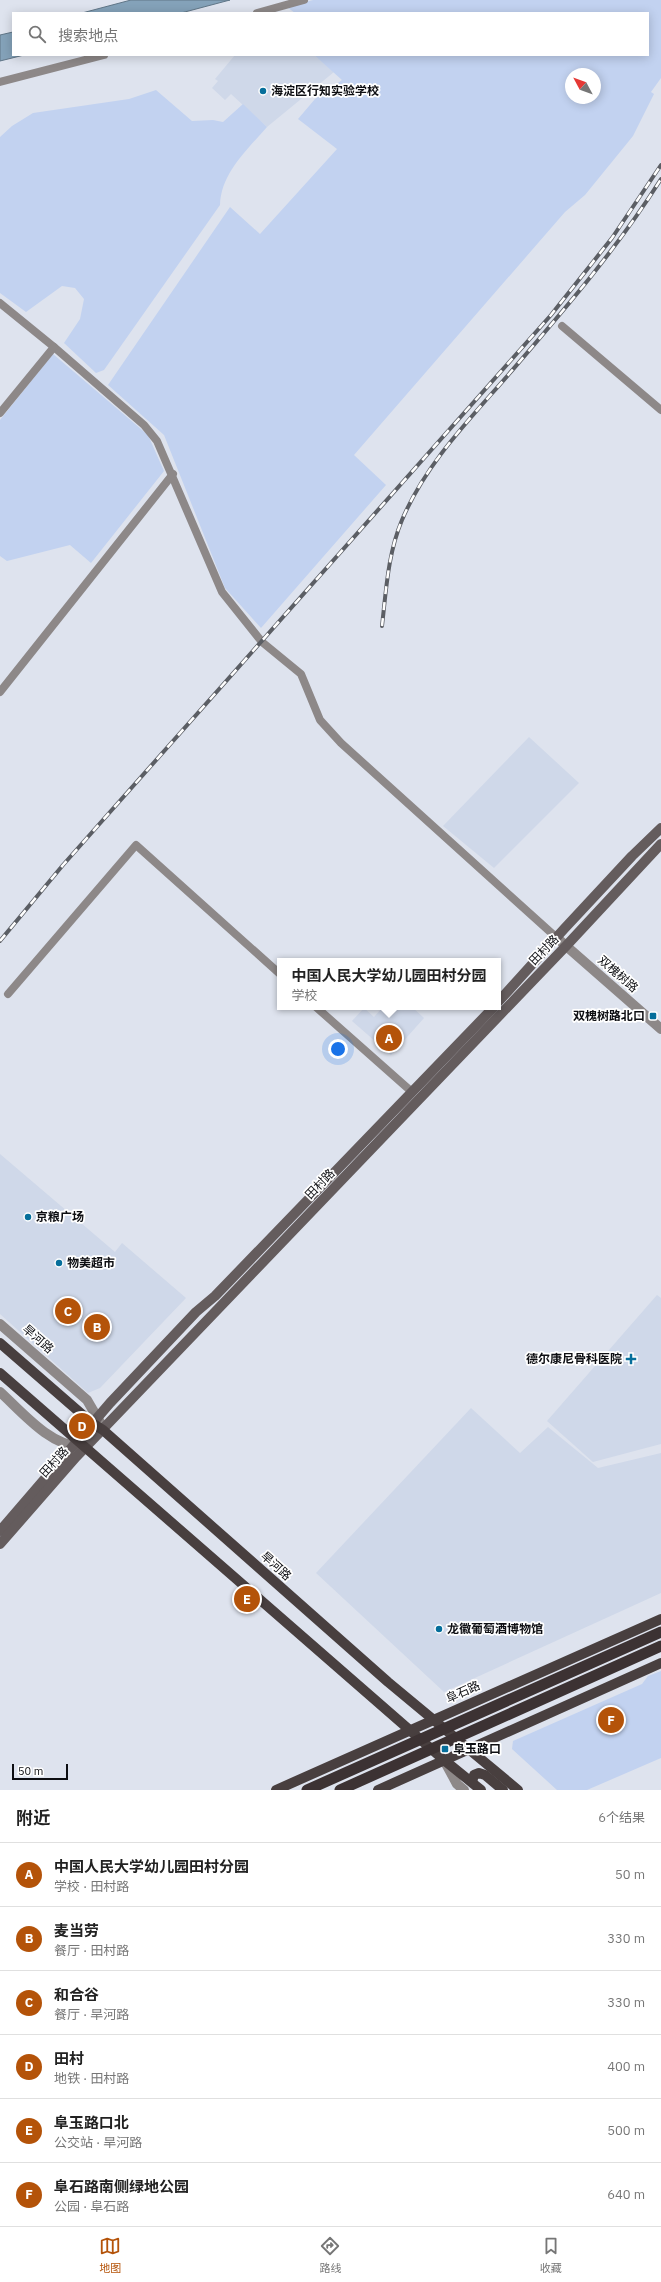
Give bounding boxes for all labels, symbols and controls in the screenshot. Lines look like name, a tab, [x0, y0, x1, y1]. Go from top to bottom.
search box	[12, 12, 649, 56]
icon: search	[26, 23, 48, 45]
text: 搜索地点	[58, 26, 118, 45]
north arrow	[565, 68, 601, 104]
place label: 海淀区行知实验学校	[271, 83, 379, 98]
marker: 海淀区行知实验学校	[258, 86, 268, 96]
street label: 田村路	[526, 931, 562, 968]
street label: 双槐树路	[595, 952, 641, 995]
popup	[277, 958, 501, 1010]
text: 中国人民大学幼儿园田村分园	[291, 966, 487, 985]
text: 学校	[291, 987, 318, 1004]
place label: 双槐树路北口	[573, 1008, 645, 1023]
marker: 双槐树路北口	[648, 1011, 658, 1021]
pin: A	[376, 1023, 402, 1053]
your location	[328, 1039, 348, 1059]
street label: 田村路	[302, 1165, 338, 1202]
place label: 京粮广场	[36, 1209, 84, 1224]
marker: 京粮广场	[23, 1212, 33, 1222]
place label: 物美超市	[67, 1255, 115, 1270]
marker: 物美超市	[54, 1258, 64, 1268]
pin: C	[55, 1296, 81, 1326]
pin: B	[84, 1312, 110, 1342]
street label: 旱河路	[20, 1321, 57, 1356]
place label: 德尔康尼骨科医院	[526, 1351, 622, 1366]
marker: 德尔康尼骨科医院	[625, 1353, 637, 1365]
pin: D	[69, 1411, 95, 1441]
street label: 田村路	[36, 1443, 71, 1480]
street label: 旱河路	[258, 1548, 295, 1583]
pin: E	[234, 1584, 260, 1614]
place label: 龙徽葡萄酒博物馆	[447, 1621, 543, 1636]
marker: 龙徽葡萄酒博物馆	[434, 1624, 444, 1634]
street label: 阜石路	[443, 1677, 482, 1706]
pin: F	[598, 1705, 624, 1735]
place label: 阜玉路口	[453, 1741, 501, 1756]
marker: 阜玉路口	[440, 1744, 450, 1754]
scale bar	[12, 1762, 68, 1781]
text: 50 m	[18, 1764, 43, 1778]
text: 附近	[16, 1807, 50, 1829]
text: 6个结果	[598, 1809, 645, 1826]
text: 中国人民大学幼儿园田村分园	[54, 1857, 249, 1876]
text: A	[25, 1866, 33, 1883]
text: 50 m	[615, 1866, 645, 1883]
text: 学校 · 田村路	[54, 1878, 129, 1895]
text: 麦当劳	[54, 1921, 99, 1940]
text: B	[25, 1930, 33, 1947]
text: 330 m	[607, 1930, 645, 1947]
text: 餐厅 · 田村路	[54, 1942, 129, 1959]
text: 和合谷	[54, 1985, 99, 2004]
text: C	[25, 1994, 33, 2011]
text: 330 m	[607, 1994, 645, 2011]
text: 餐厅 · 旱河路	[54, 2006, 129, 2023]
text: 田村	[54, 2049, 84, 2068]
text: D	[24, 2058, 34, 2075]
text: 400 m	[607, 2058, 645, 2075]
text: 地铁 · 田村路	[54, 2070, 129, 2087]
text: 阜玉路口北	[54, 2113, 129, 2132]
text: E	[25, 2122, 33, 2139]
text: 500 m	[607, 2122, 645, 2139]
text: 公交站 · 旱河路	[54, 2134, 142, 2151]
text: 阜石路南侧绿地公园	[54, 2177, 189, 2196]
text: F	[25, 2186, 33, 2203]
text: 640 m	[607, 2186, 645, 2203]
text: 公园 · 阜石路	[54, 2198, 129, 2215]
tab: 地图	[99, 2235, 121, 2275]
tab: 路线	[319, 2235, 341, 2275]
tab: 收藏	[540, 2235, 562, 2275]

